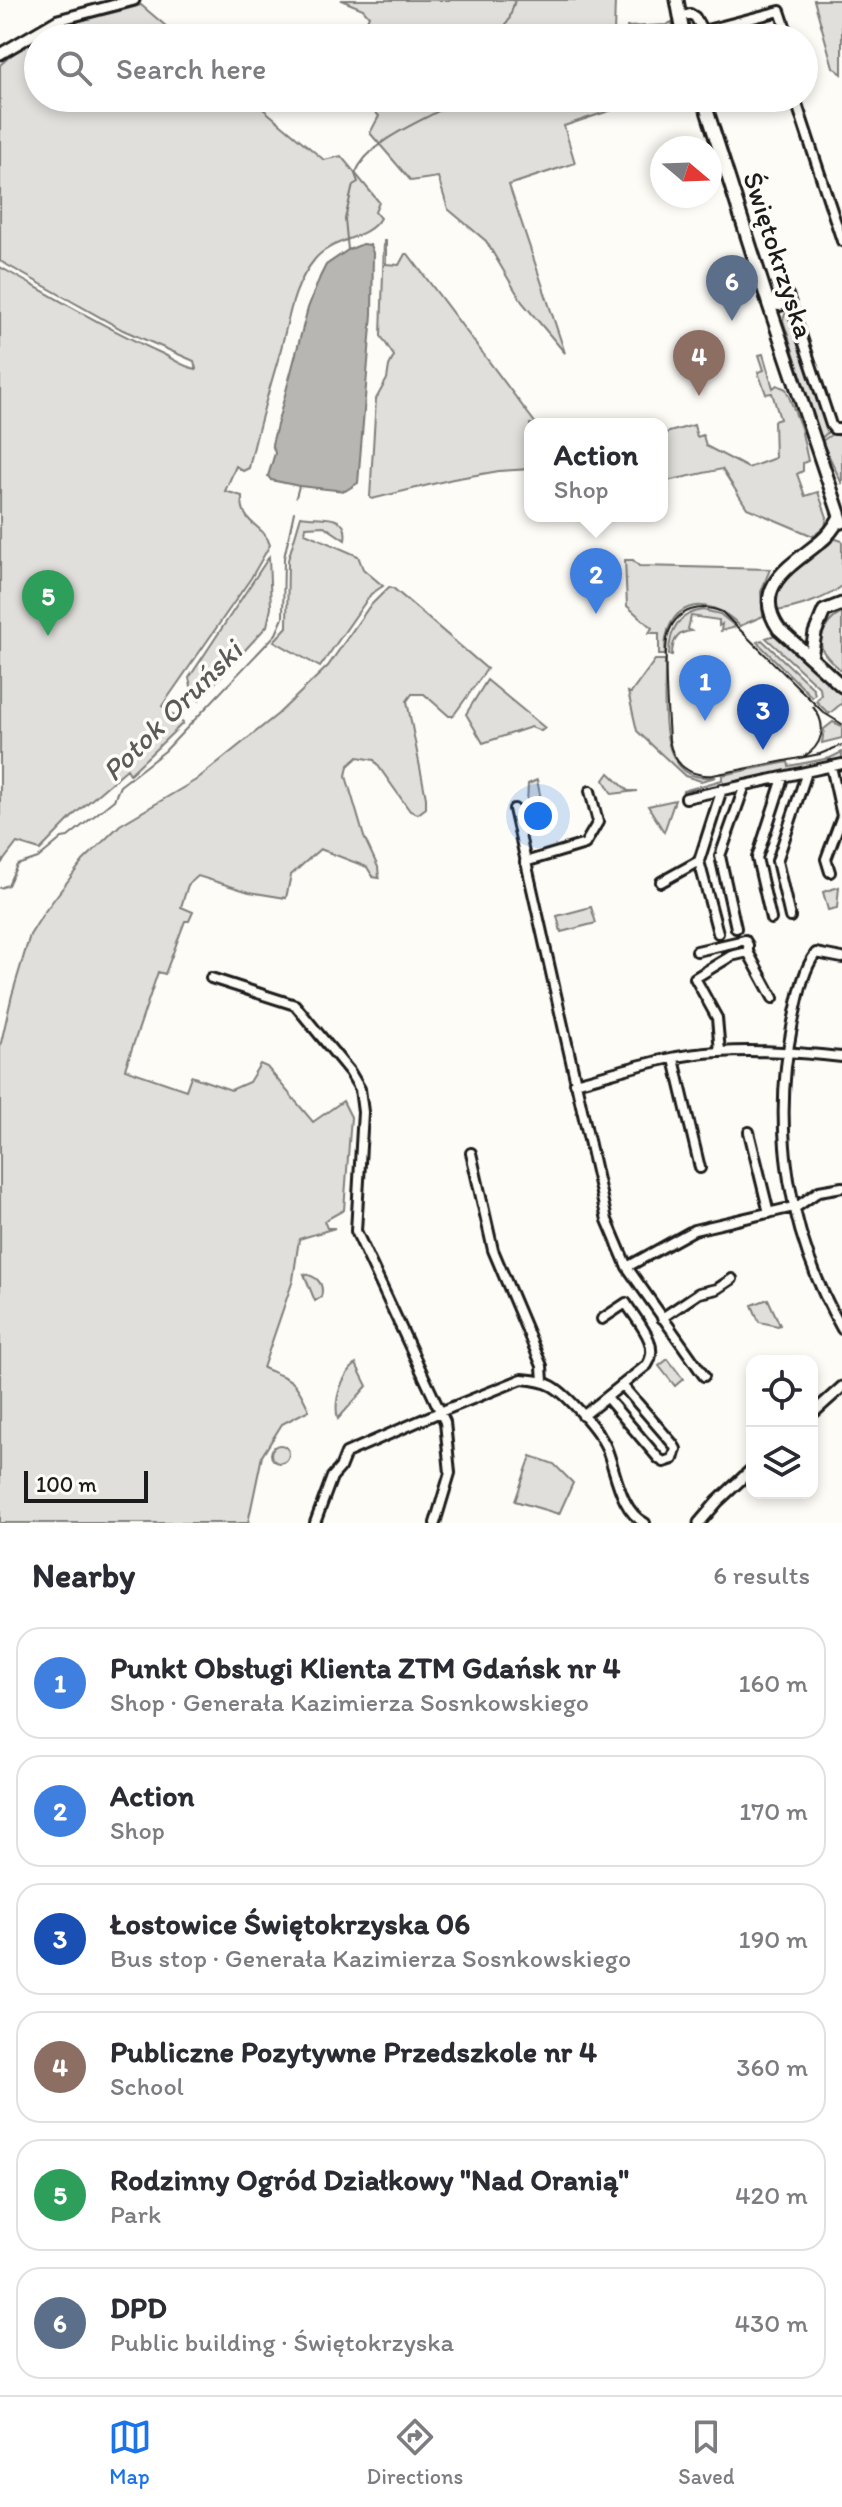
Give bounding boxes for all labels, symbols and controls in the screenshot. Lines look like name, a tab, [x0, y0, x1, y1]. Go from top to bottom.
search box	[24, 24, 818, 112]
icon: search	[52, 46, 96, 90]
text: Search here	[116, 50, 266, 87]
north arrow	[650, 136, 722, 208]
street label: Świętokrzyska	[736, 167, 822, 343]
pin: 6	[706, 255, 758, 321]
pin: 4	[673, 330, 725, 396]
popup	[524, 418, 668, 522]
text: Action	[554, 436, 638, 473]
text: Shop	[554, 473, 609, 505]
pin: 2	[570, 548, 622, 614]
pin: 5	[22, 570, 74, 636]
water label: Potok Oruński	[94, 630, 252, 789]
pin: 1	[679, 655, 731, 721]
pin: 3	[737, 684, 789, 750]
your location	[518, 796, 558, 836]
map controls	[746, 1355, 818, 1499]
button: locate	[746, 1355, 818, 1427]
button: layers	[746, 1427, 818, 1499]
scale bar	[24, 1467, 148, 1503]
text: 100 m	[36, 1471, 97, 1498]
text: Nearby	[32, 1555, 135, 1596]
text: 6 results	[713, 1559, 810, 1591]
text: Punkt Obsługi Klienta ZTM Gdańsk nr 4	[110, 1649, 621, 1686]
text: 1	[54, 1667, 66, 1699]
text: 160 m	[738, 1667, 808, 1699]
text: Shop · Generała Kazimierza Sosnkowskiego	[110, 1686, 589, 1718]
text: Action	[110, 1777, 194, 1814]
text: 2	[53, 1795, 67, 1827]
text: 170 m	[739, 1795, 808, 1827]
text: Shop	[110, 1814, 165, 1846]
text: Łostowice Świętokrzyska 06	[110, 1905, 470, 1942]
text: 3	[53, 1923, 67, 1955]
text: 190 m	[739, 1923, 808, 1955]
text: Bus stop · Generała Kazimierza Sosnkowskiego	[110, 1942, 631, 1974]
text: Publiczne Pozytywne Przedszkole nr 4	[110, 2033, 597, 2070]
text: 4	[52, 2051, 68, 2083]
text: 360 m	[736, 2051, 808, 2083]
text: School	[110, 2070, 184, 2102]
text: Rodzinny Ogród Działkowy "Nad Oranią"	[110, 2161, 629, 2198]
text: 5	[53, 2179, 67, 2211]
text: 420 m	[735, 2179, 808, 2211]
text: Park	[110, 2198, 161, 2230]
text: DPD	[110, 2289, 167, 2326]
text: 6	[53, 2307, 67, 2339]
text: 430 m	[734, 2307, 808, 2339]
text: Public building · Świętokrzyska	[110, 2326, 454, 2358]
tab: Map	[108, 2415, 152, 2490]
tab: Directions	[367, 2415, 463, 2490]
tab: Saved	[678, 2415, 734, 2490]

